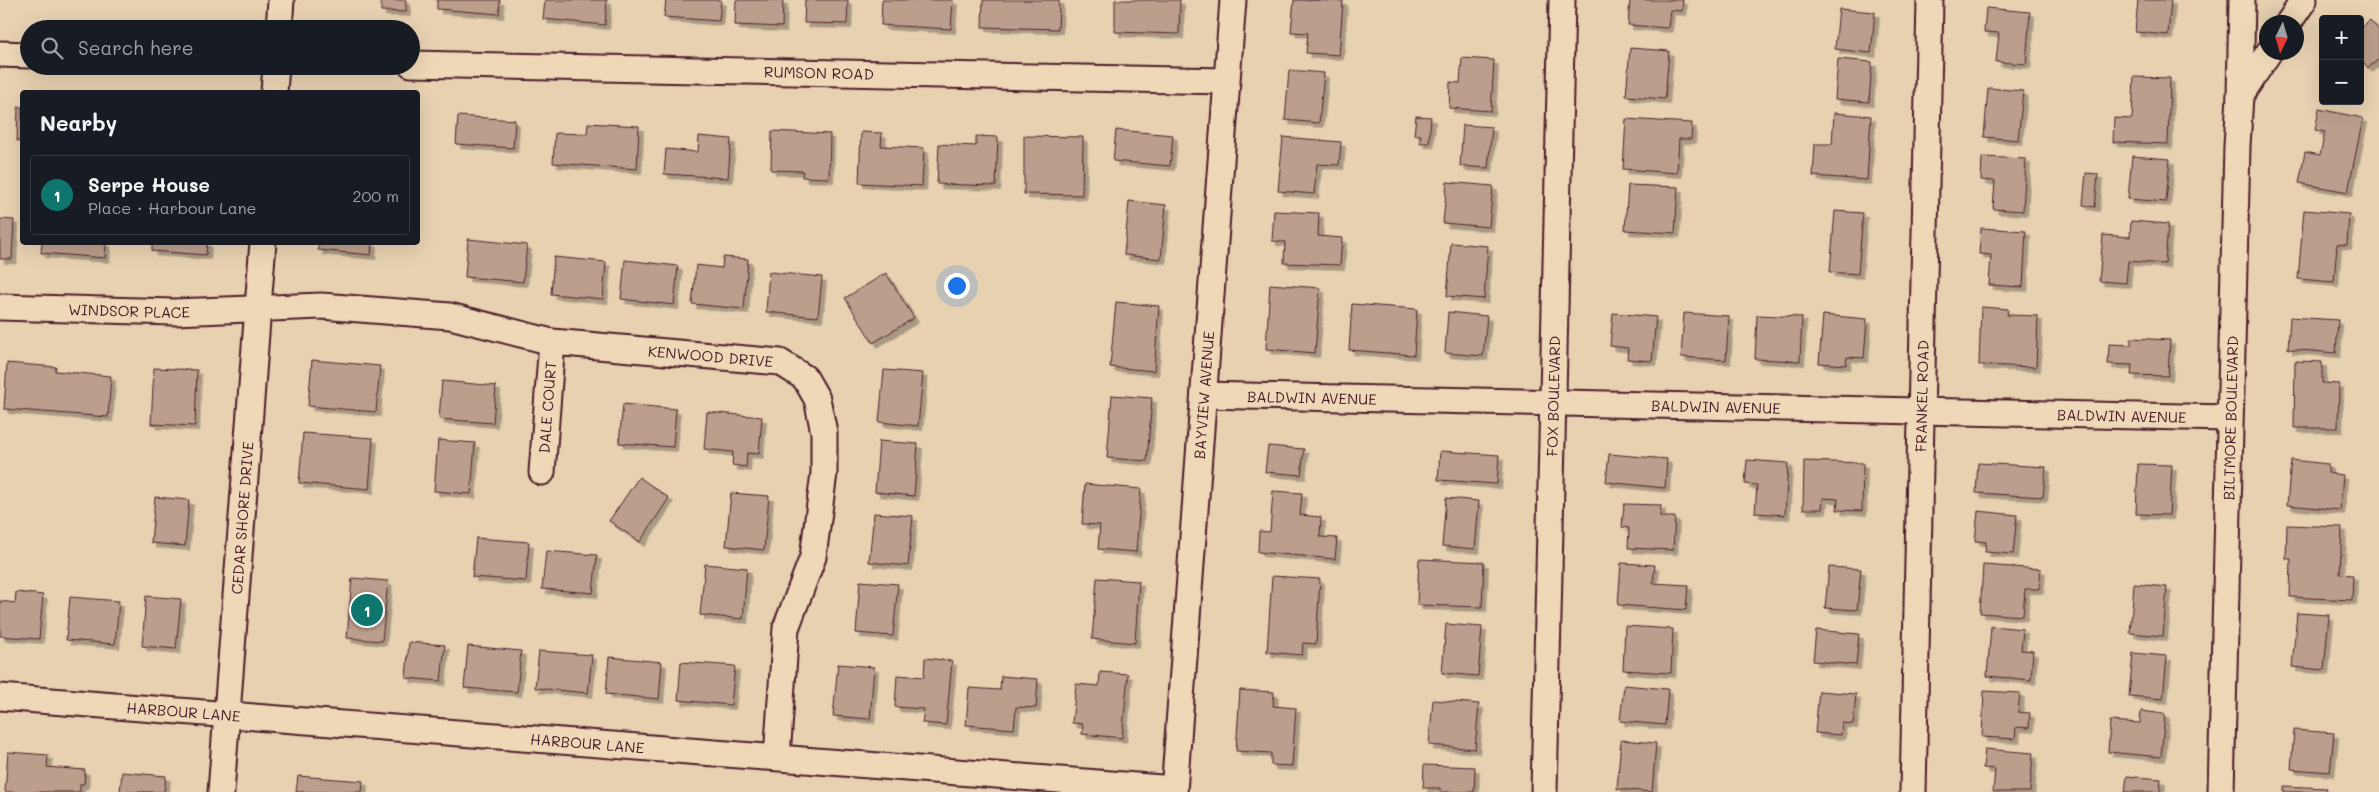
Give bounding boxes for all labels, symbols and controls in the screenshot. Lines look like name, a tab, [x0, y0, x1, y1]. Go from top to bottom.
north arrow	[2259, 15, 2304, 60]
map controls	[2319, 15, 2364, 105]
button: +	[2319, 15, 2364, 60]
search box	[20, 20, 420, 75]
icon: search	[38, 34, 66, 62]
text: Search here	[78, 35, 194, 60]
button: −	[2319, 60, 2364, 105]
street label: RUMSON ROAD	[764, 61, 874, 84]
text: Nearby	[40, 109, 117, 136]
text: Serpe House	[88, 172, 210, 197]
text: 1	[53, 185, 61, 206]
text: 200 m	[352, 185, 399, 206]
text: Place · Harbour Lane	[88, 197, 256, 218]
your location	[944, 273, 970, 299]
street label: WINDSOR PLACE	[68, 299, 191, 322]
street label: BAYVIEW AVENUE	[1189, 330, 1218, 460]
street label: FOX BOULEVARD	[1542, 336, 1564, 457]
street label: BILTMORE BOULEVARD	[2218, 336, 2242, 501]
street label: KENWOOD DRIVE	[647, 340, 774, 371]
street label: FRANKEL ROAD	[1910, 340, 1933, 452]
street label: DALE COURT	[533, 360, 561, 454]
street label: BALDWIN AVENUE	[1247, 386, 1377, 409]
street label: BALDWIN AVENUE	[1651, 395, 1781, 418]
street label: BALDWIN AVENUE	[2057, 404, 2187, 427]
street label: CEDAR SHORE DRIVE	[226, 440, 258, 595]
pin: 1	[351, 591, 383, 629]
street label: HARBOUR LANE	[126, 697, 242, 726]
street label: HARBOUR LANE	[529, 729, 645, 757]

